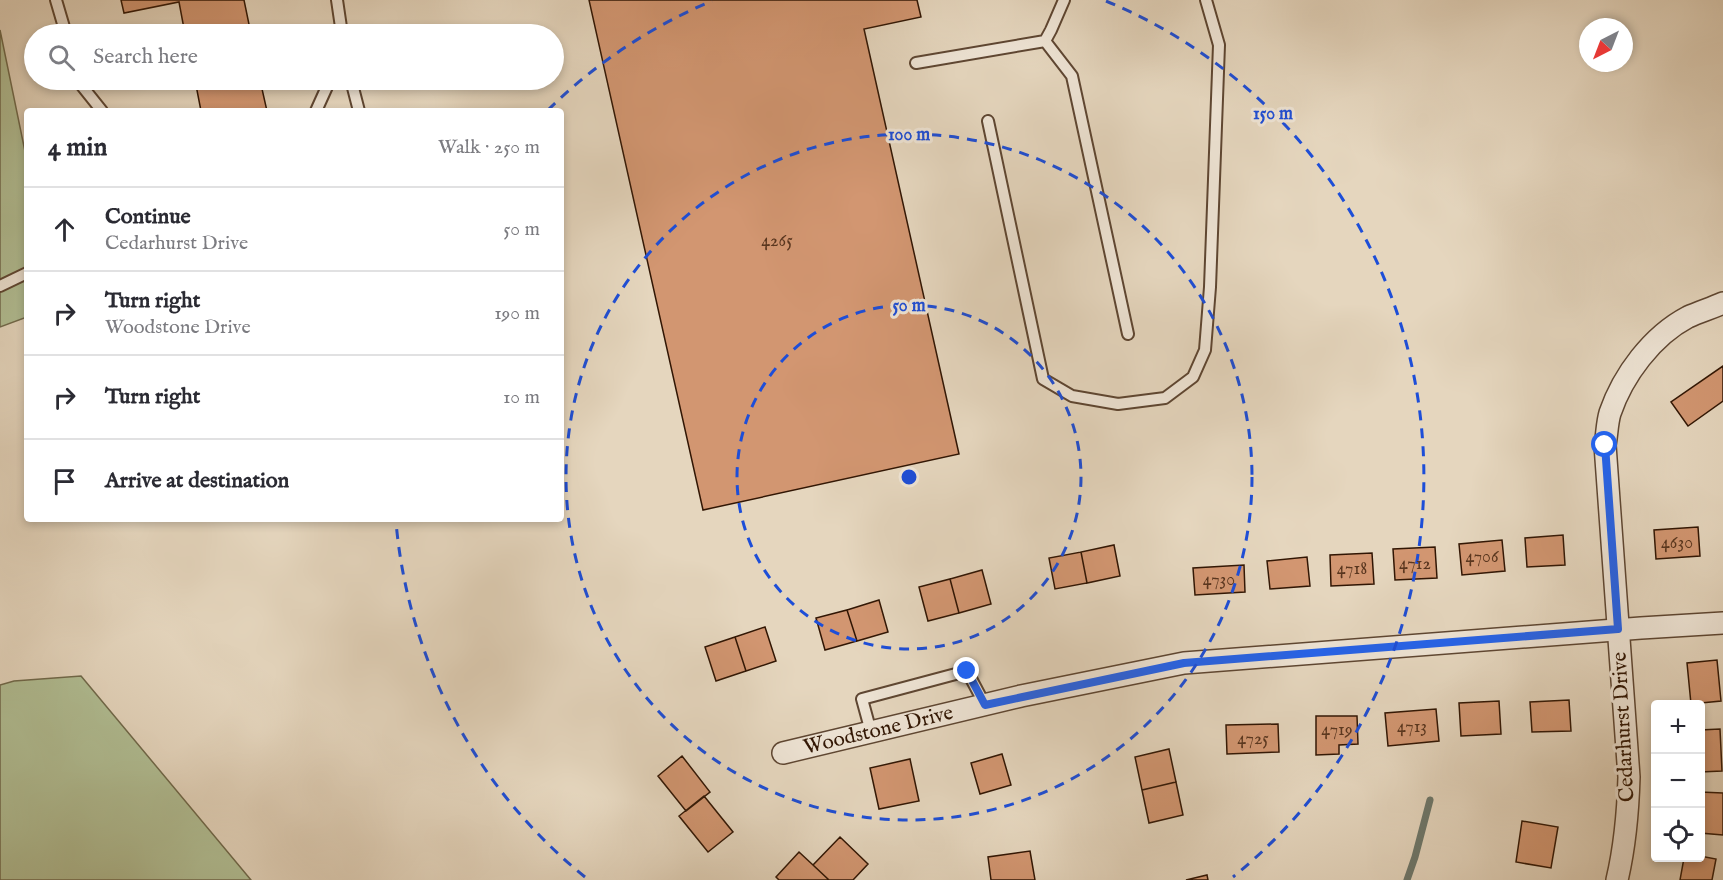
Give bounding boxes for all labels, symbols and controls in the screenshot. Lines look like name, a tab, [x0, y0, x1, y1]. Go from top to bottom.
north arrow	[1579, 18, 1633, 72]
search box	[24, 24, 564, 90]
icon: search	[45, 41, 78, 74]
text: Search here	[93, 43, 198, 71]
text: 150 m	[1253, 103, 1293, 126]
text: 100 m	[888, 124, 930, 147]
text: 4 min	[48, 131, 107, 164]
text: Walk · 250 m	[438, 135, 540, 160]
text: Continue	[105, 203, 191, 231]
icon: ahead	[48, 213, 81, 246]
text: 50 m	[503, 217, 540, 242]
house number: 4265	[761, 230, 793, 253]
text: Cedarhurst Drive	[105, 231, 248, 256]
text: Turn right	[105, 287, 200, 315]
text: 50 m	[892, 295, 926, 318]
icon: right	[48, 297, 81, 330]
text: 190 m	[494, 301, 540, 326]
text: Woodstone Drive	[105, 315, 251, 340]
icon: right	[48, 381, 81, 414]
text: Turn right	[105, 383, 200, 411]
text: 10 m	[503, 385, 540, 410]
route start	[1591, 431, 1617, 457]
icon: arrive	[48, 465, 81, 498]
text: Arrive at destination	[105, 467, 289, 495]
centre of rings	[899, 467, 919, 487]
house number: 4630	[1661, 532, 1693, 555]
house number: 4706	[1465, 546, 1499, 569]
house number: 4712	[1399, 553, 1431, 576]
house number: 4718	[1337, 558, 1367, 581]
house number: 4730	[1203, 569, 1235, 592]
street label: Cedarhurst Drive	[1607, 651, 1641, 803]
route end	[953, 657, 979, 683]
street label: Woodstone Drive	[801, 699, 956, 761]
map controls	[1651, 700, 1705, 862]
button: +	[1651, 700, 1705, 754]
house number: 4713	[1397, 716, 1427, 739]
house number: 4719	[1321, 719, 1353, 742]
house number: 4725	[1237, 728, 1269, 751]
button: −	[1651, 754, 1705, 808]
button: locate	[1651, 808, 1705, 862]

